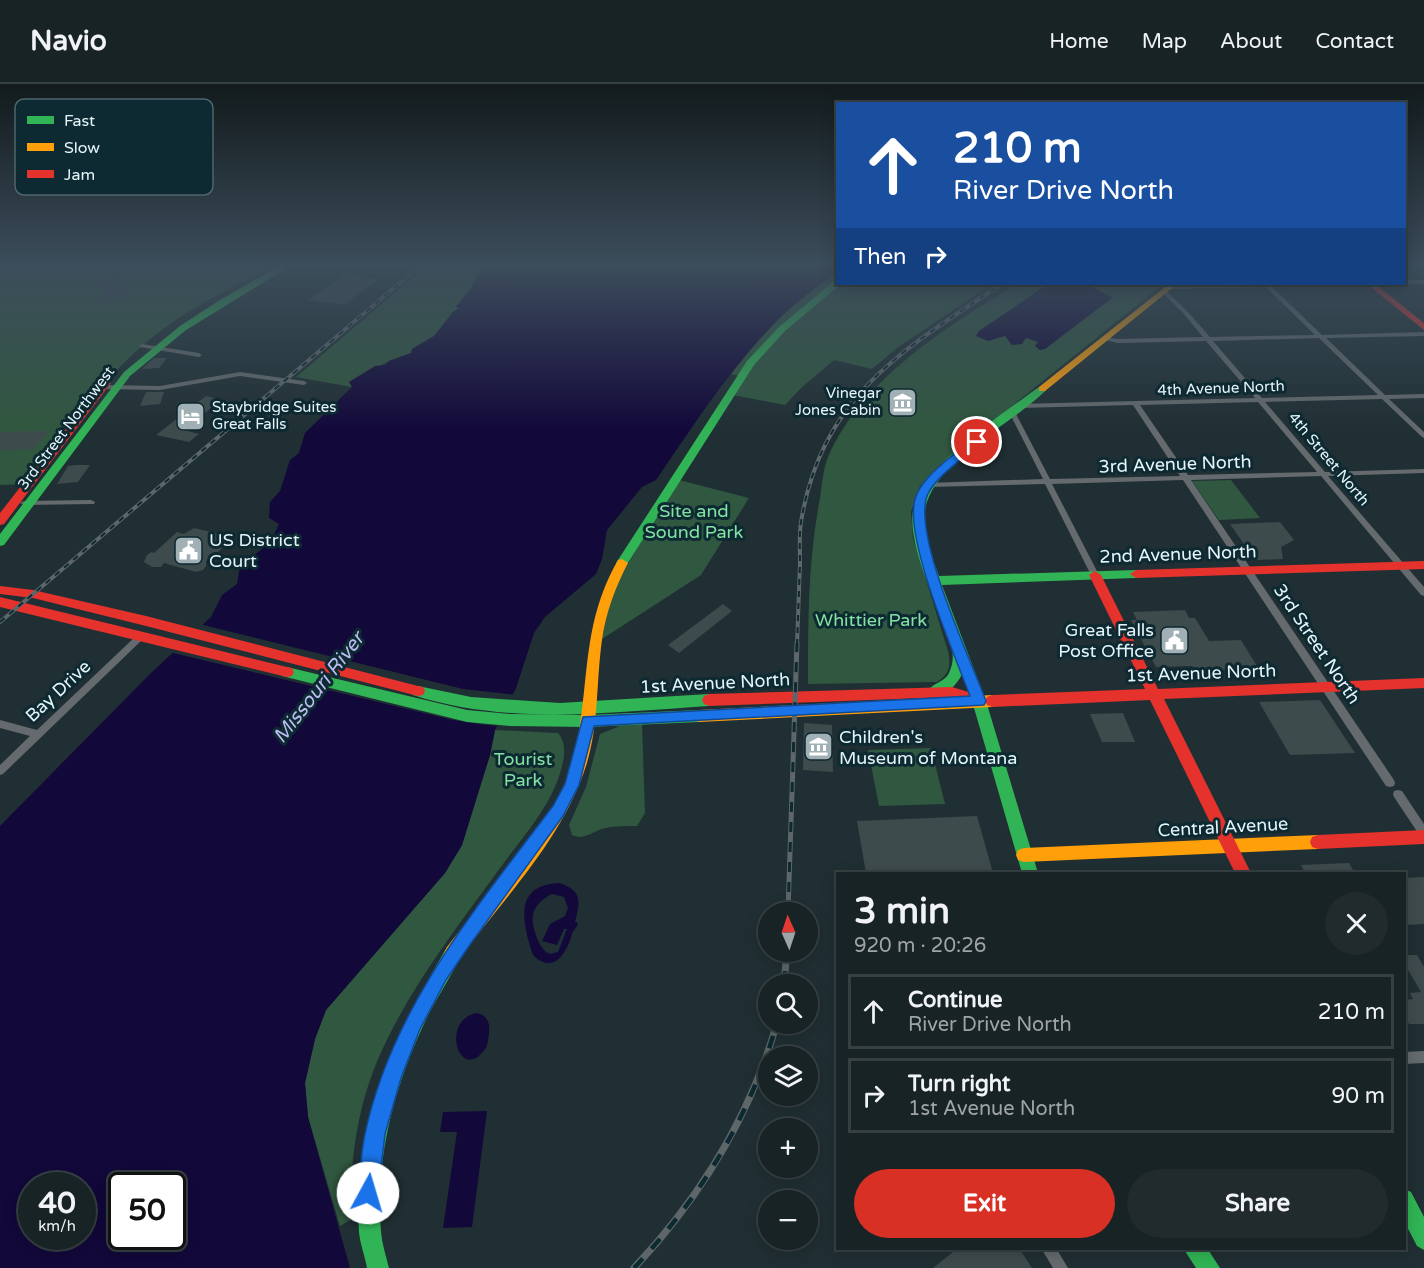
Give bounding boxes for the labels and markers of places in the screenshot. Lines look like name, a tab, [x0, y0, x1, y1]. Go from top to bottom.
place label: Vinegar Jones Cabin	[795, 384, 881, 419]
museum icon: Vinegar Jones Cabin	[886, 386, 918, 418]
place label: Staybridge Suites Great Falls	[212, 398, 337, 433]
hotel icon: Staybridge Suites Great Falls	[175, 400, 207, 432]
pin	[951, 416, 1002, 467]
place label: US District Court	[209, 529, 300, 572]
public building icon: US District Court	[172, 534, 204, 566]
place label: Great Falls Post Office	[1058, 619, 1154, 662]
public building icon: Great Falls Post Office	[1159, 624, 1191, 656]
place label: Children's Museum of Montana	[839, 726, 1017, 769]
museum icon: Children's Museum of Montana	[802, 731, 834, 763]

